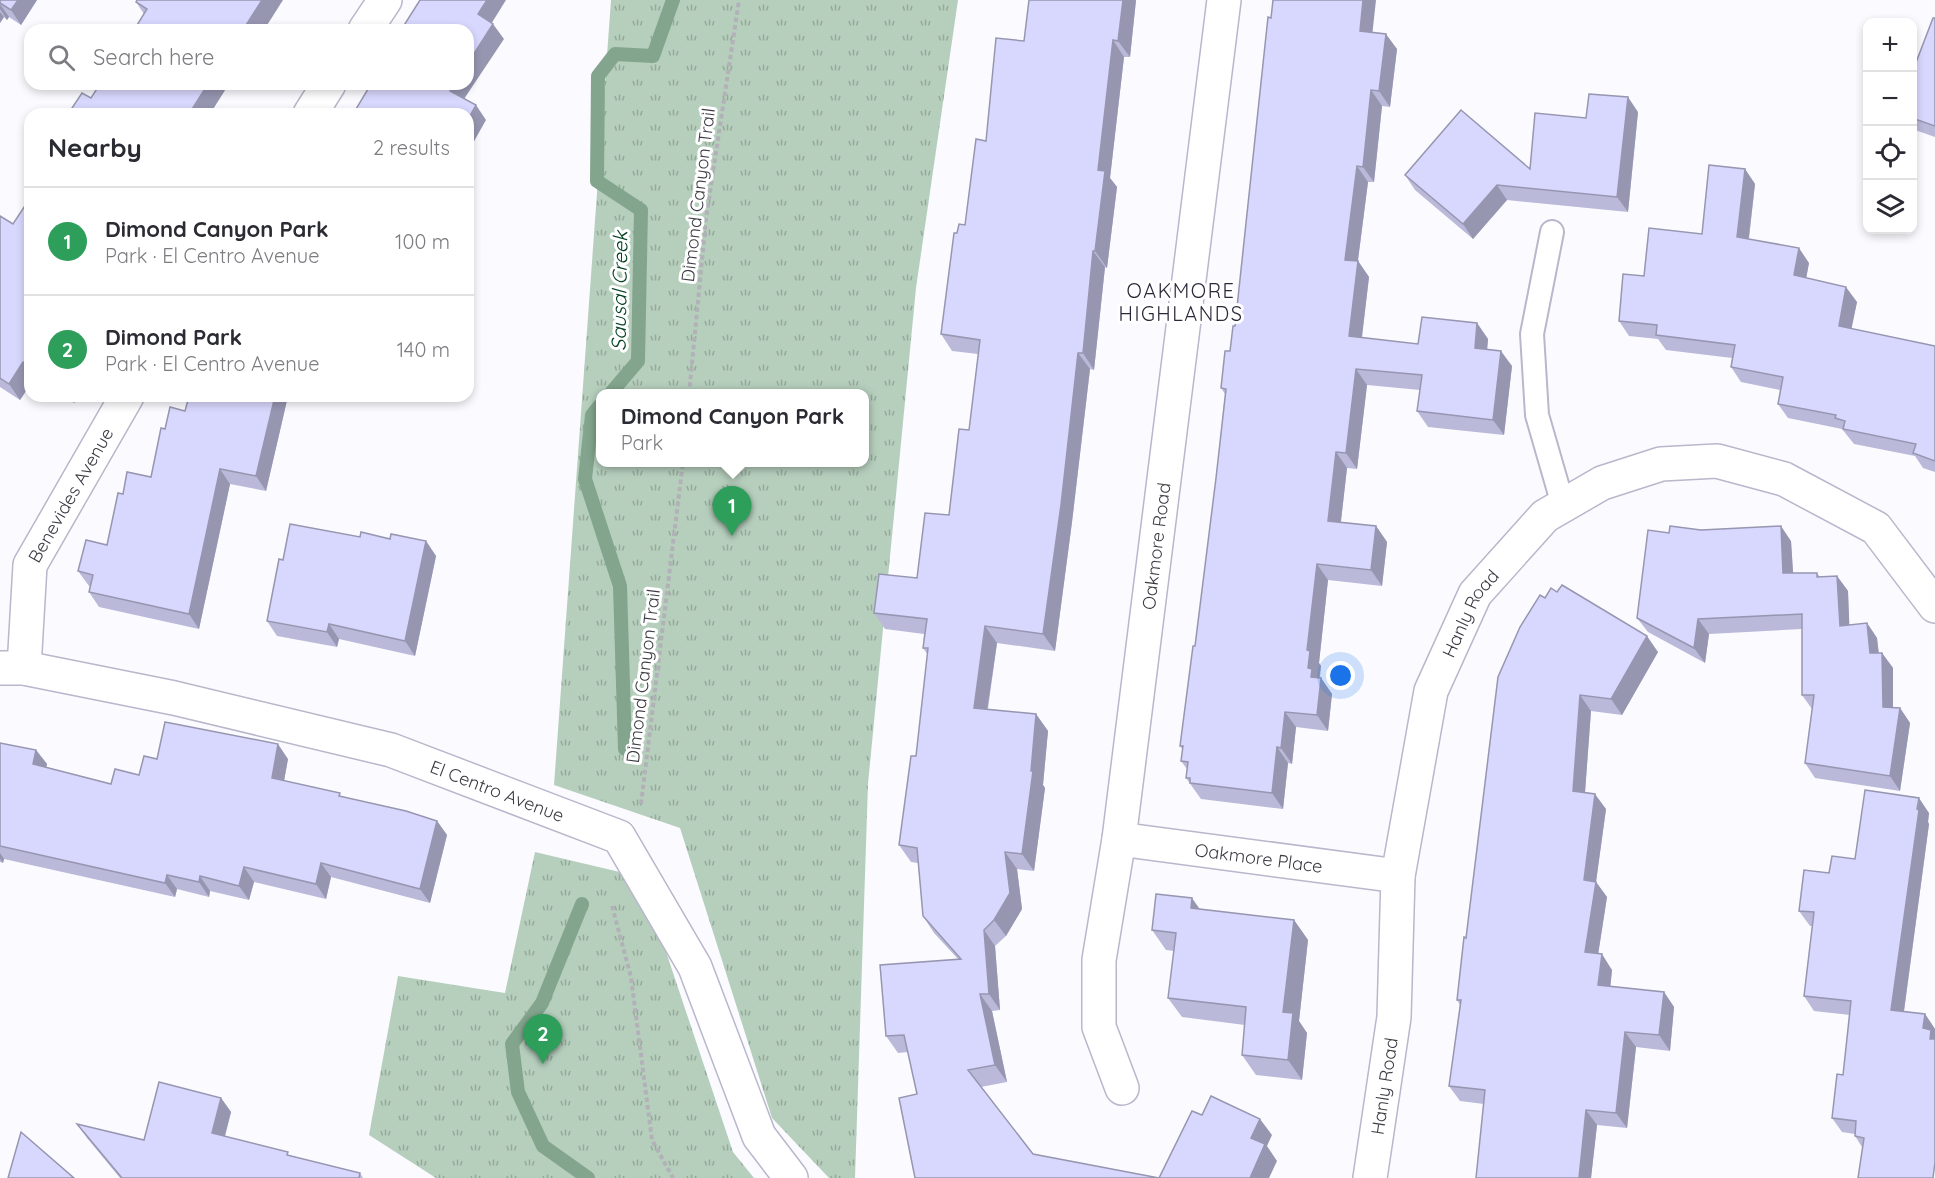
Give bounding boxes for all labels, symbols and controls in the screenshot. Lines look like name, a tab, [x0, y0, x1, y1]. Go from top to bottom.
map controls	[1863, 18, 1917, 234]
button: +	[1863, 18, 1917, 72]
search box	[24, 24, 474, 90]
icon: search	[45, 41, 78, 74]
text: Search here	[93, 43, 214, 71]
button: −	[1863, 72, 1917, 126]
street label: Dimond Canyon Trail	[676, 107, 720, 283]
button: locate	[1863, 126, 1917, 180]
text: Nearby	[48, 131, 142, 164]
text: 2 results	[373, 135, 450, 160]
button: layers	[1863, 180, 1917, 234]
text: Dimond Canyon Park	[105, 215, 328, 243]
text: 1	[64, 229, 71, 254]
text: 100 m	[395, 229, 450, 254]
water label: Sausal Creek	[605, 229, 633, 351]
text: Park · El Centro Avenue	[105, 243, 319, 268]
district label: OAKMORE HIGHLANDS	[1119, 278, 1243, 326]
text: Dimond Park	[105, 323, 242, 351]
text: 2	[62, 337, 73, 362]
text: 140 m	[397, 337, 450, 362]
text: Park · El Centro Avenue	[105, 351, 319, 376]
popup	[596, 389, 869, 467]
text: Dimond Canyon Park	[621, 402, 844, 430]
street label: Benevides Avenue	[22, 423, 118, 566]
text: Park	[621, 430, 663, 455]
street label: Oakmore Road	[1136, 481, 1175, 611]
pin: 1	[712, 486, 752, 536]
street label: Hanly Road	[1436, 564, 1503, 661]
street label: Dimond Canyon Trail	[621, 588, 665, 764]
your location	[1326, 661, 1355, 690]
street label: El Centro Avenue	[427, 755, 568, 827]
street label: Oakmore Place	[1194, 838, 1324, 877]
pin: 2	[524, 1014, 562, 1064]
street label: Hanly Road	[1365, 1036, 1402, 1136]

